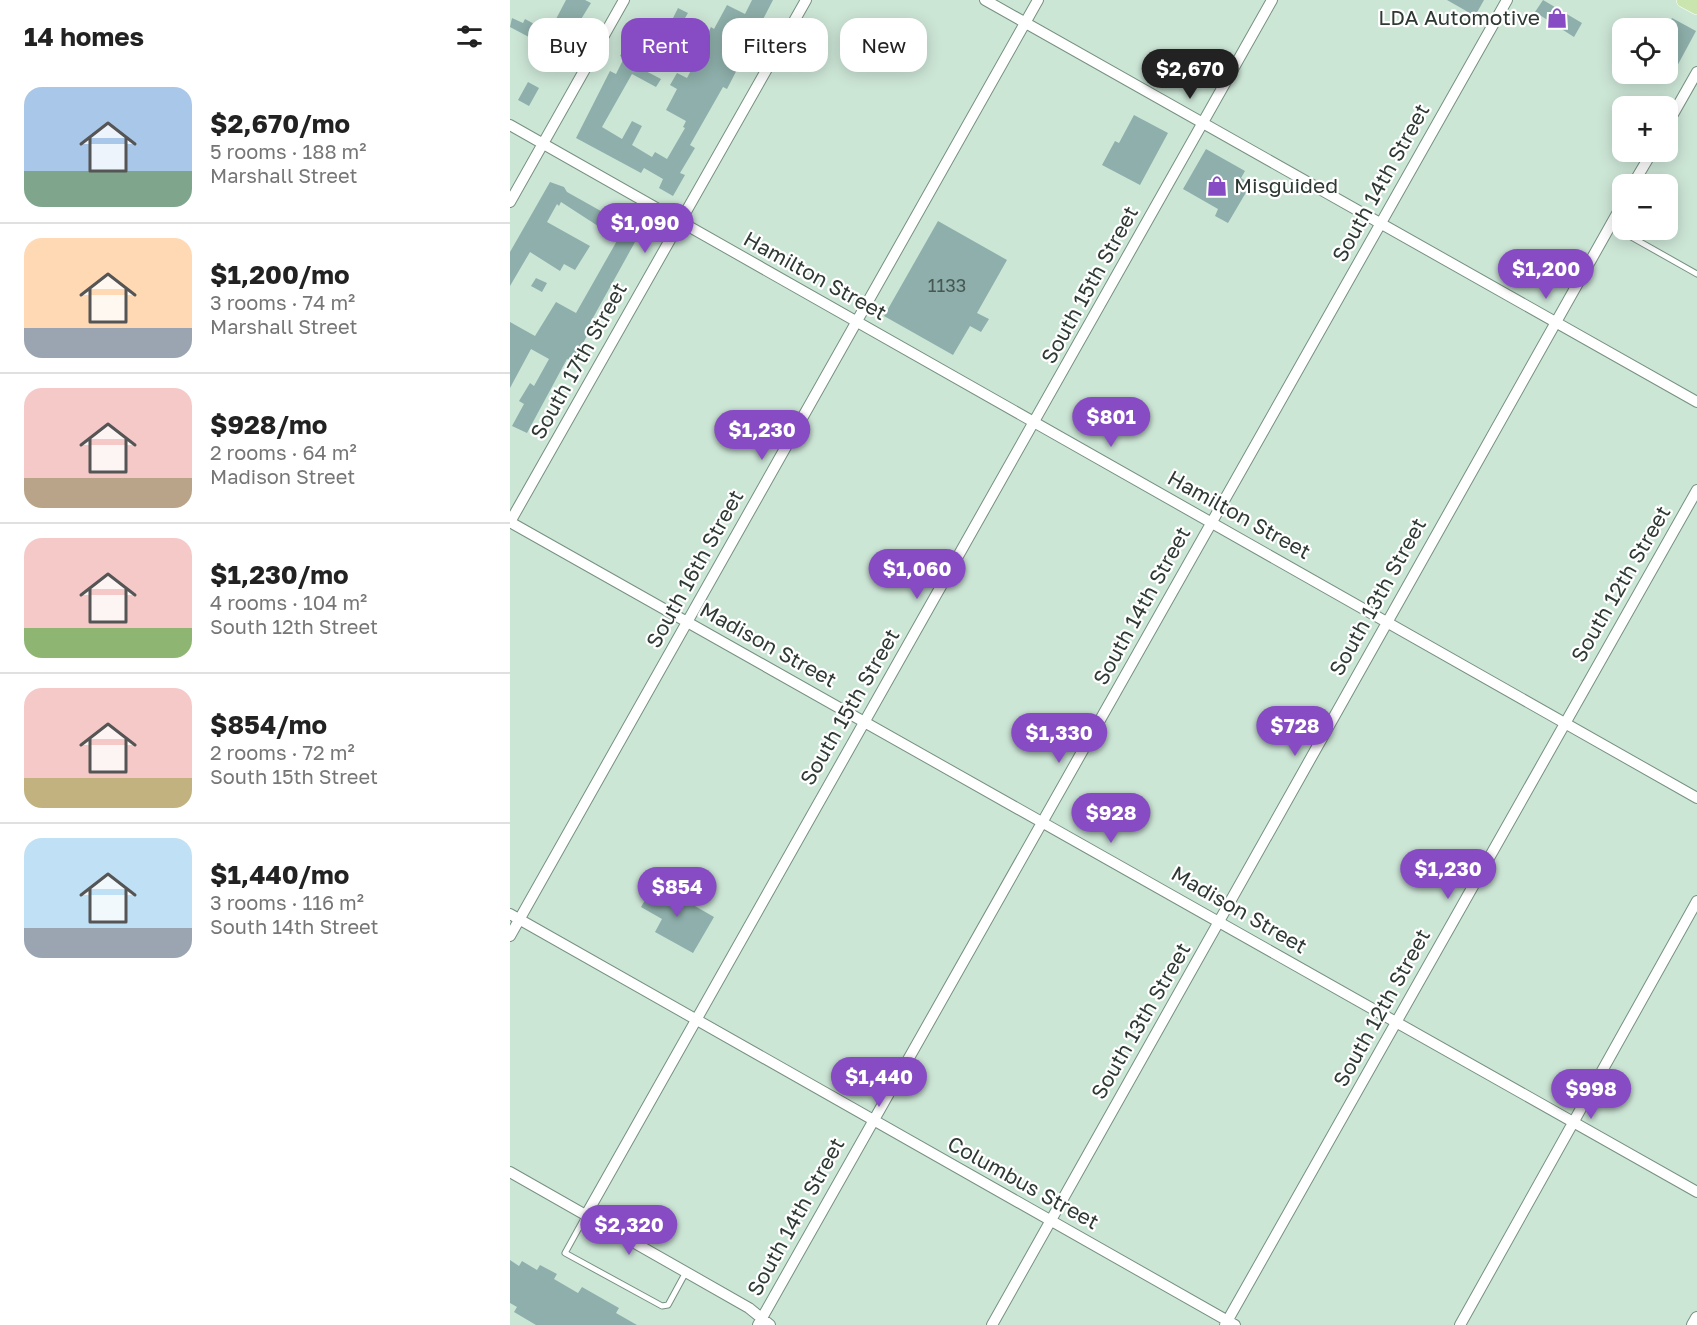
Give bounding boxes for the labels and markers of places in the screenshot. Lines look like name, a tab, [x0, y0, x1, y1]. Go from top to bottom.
place label: LDA Automotive	[1378, 4, 1540, 30]
shop icon: LDA Automotive	[1545, 6, 1569, 30]
pin: $2,670	[1141, 49, 1239, 100]
place label: Misguided	[1234, 172, 1338, 198]
shop icon: Misguided	[1205, 174, 1229, 198]
pin: $1,090	[596, 203, 694, 254]
pin: $1,200	[1497, 249, 1595, 300]
pin: $801	[1075, 397, 1147, 448]
pin: $1,230	[713, 410, 811, 461]
pin: $1,060	[868, 549, 966, 600]
pin: $728	[1259, 706, 1331, 757]
pin: $1,330	[1010, 713, 1108, 764]
pin: $928	[1075, 793, 1147, 844]
pin: $1,230	[1399, 849, 1497, 900]
pin: $854	[641, 867, 713, 918]
pin: $1,440	[830, 1057, 928, 1108]
pin: $998	[1555, 1069, 1627, 1120]
pin: $2,320	[580, 1205, 678, 1256]

